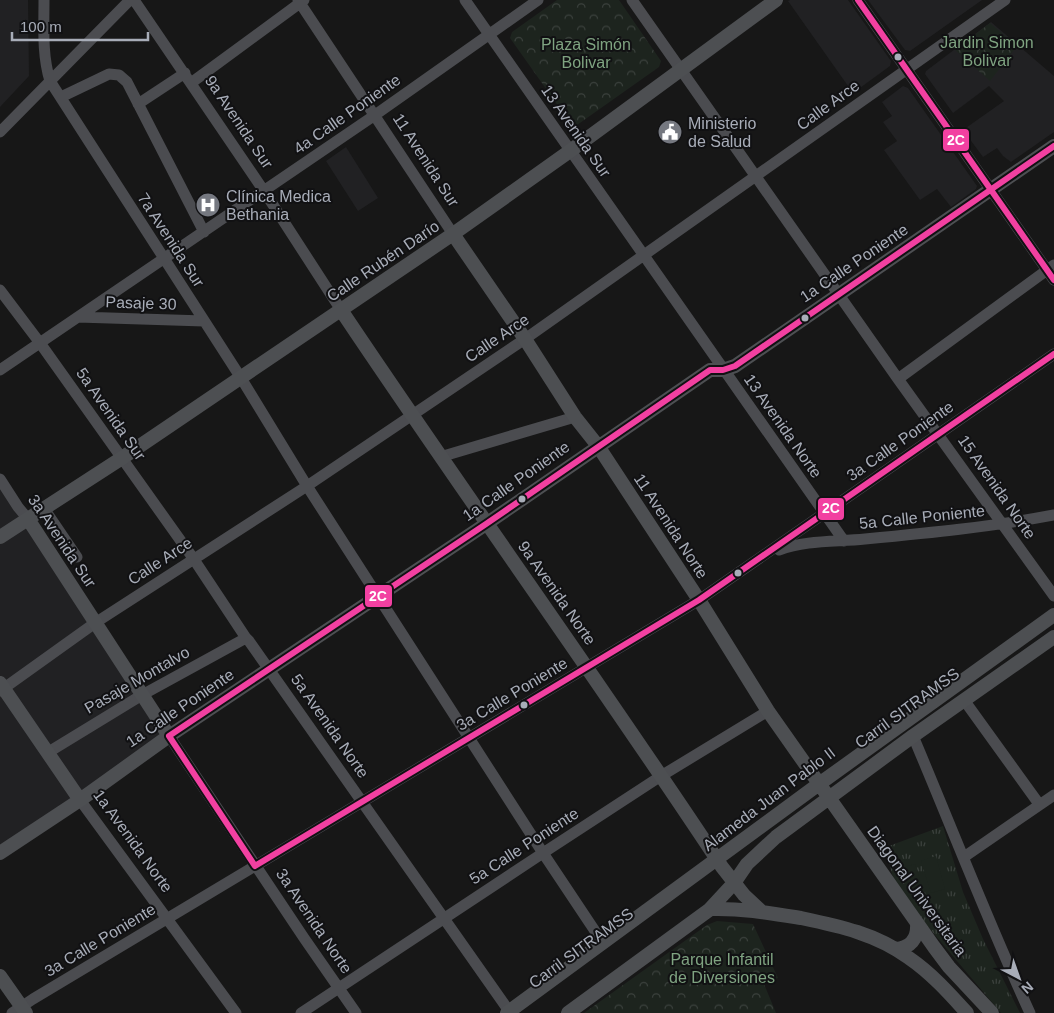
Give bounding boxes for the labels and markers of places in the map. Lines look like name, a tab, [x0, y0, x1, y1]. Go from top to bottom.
unlabelled marker	[893, 52, 903, 62]
place label: Ministerio de Salud	[688, 115, 757, 150]
public building icon: Ministerio de Salud	[657, 119, 683, 145]
place label: Clínica Medica Bethania	[226, 188, 331, 223]
hospital icon: Clínica Medica Bethania	[195, 192, 221, 218]
unlabelled marker	[800, 313, 810, 323]
unlabelled marker	[517, 494, 527, 504]
unlabelled marker	[733, 568, 743, 578]
unlabelled marker	[519, 700, 529, 710]

